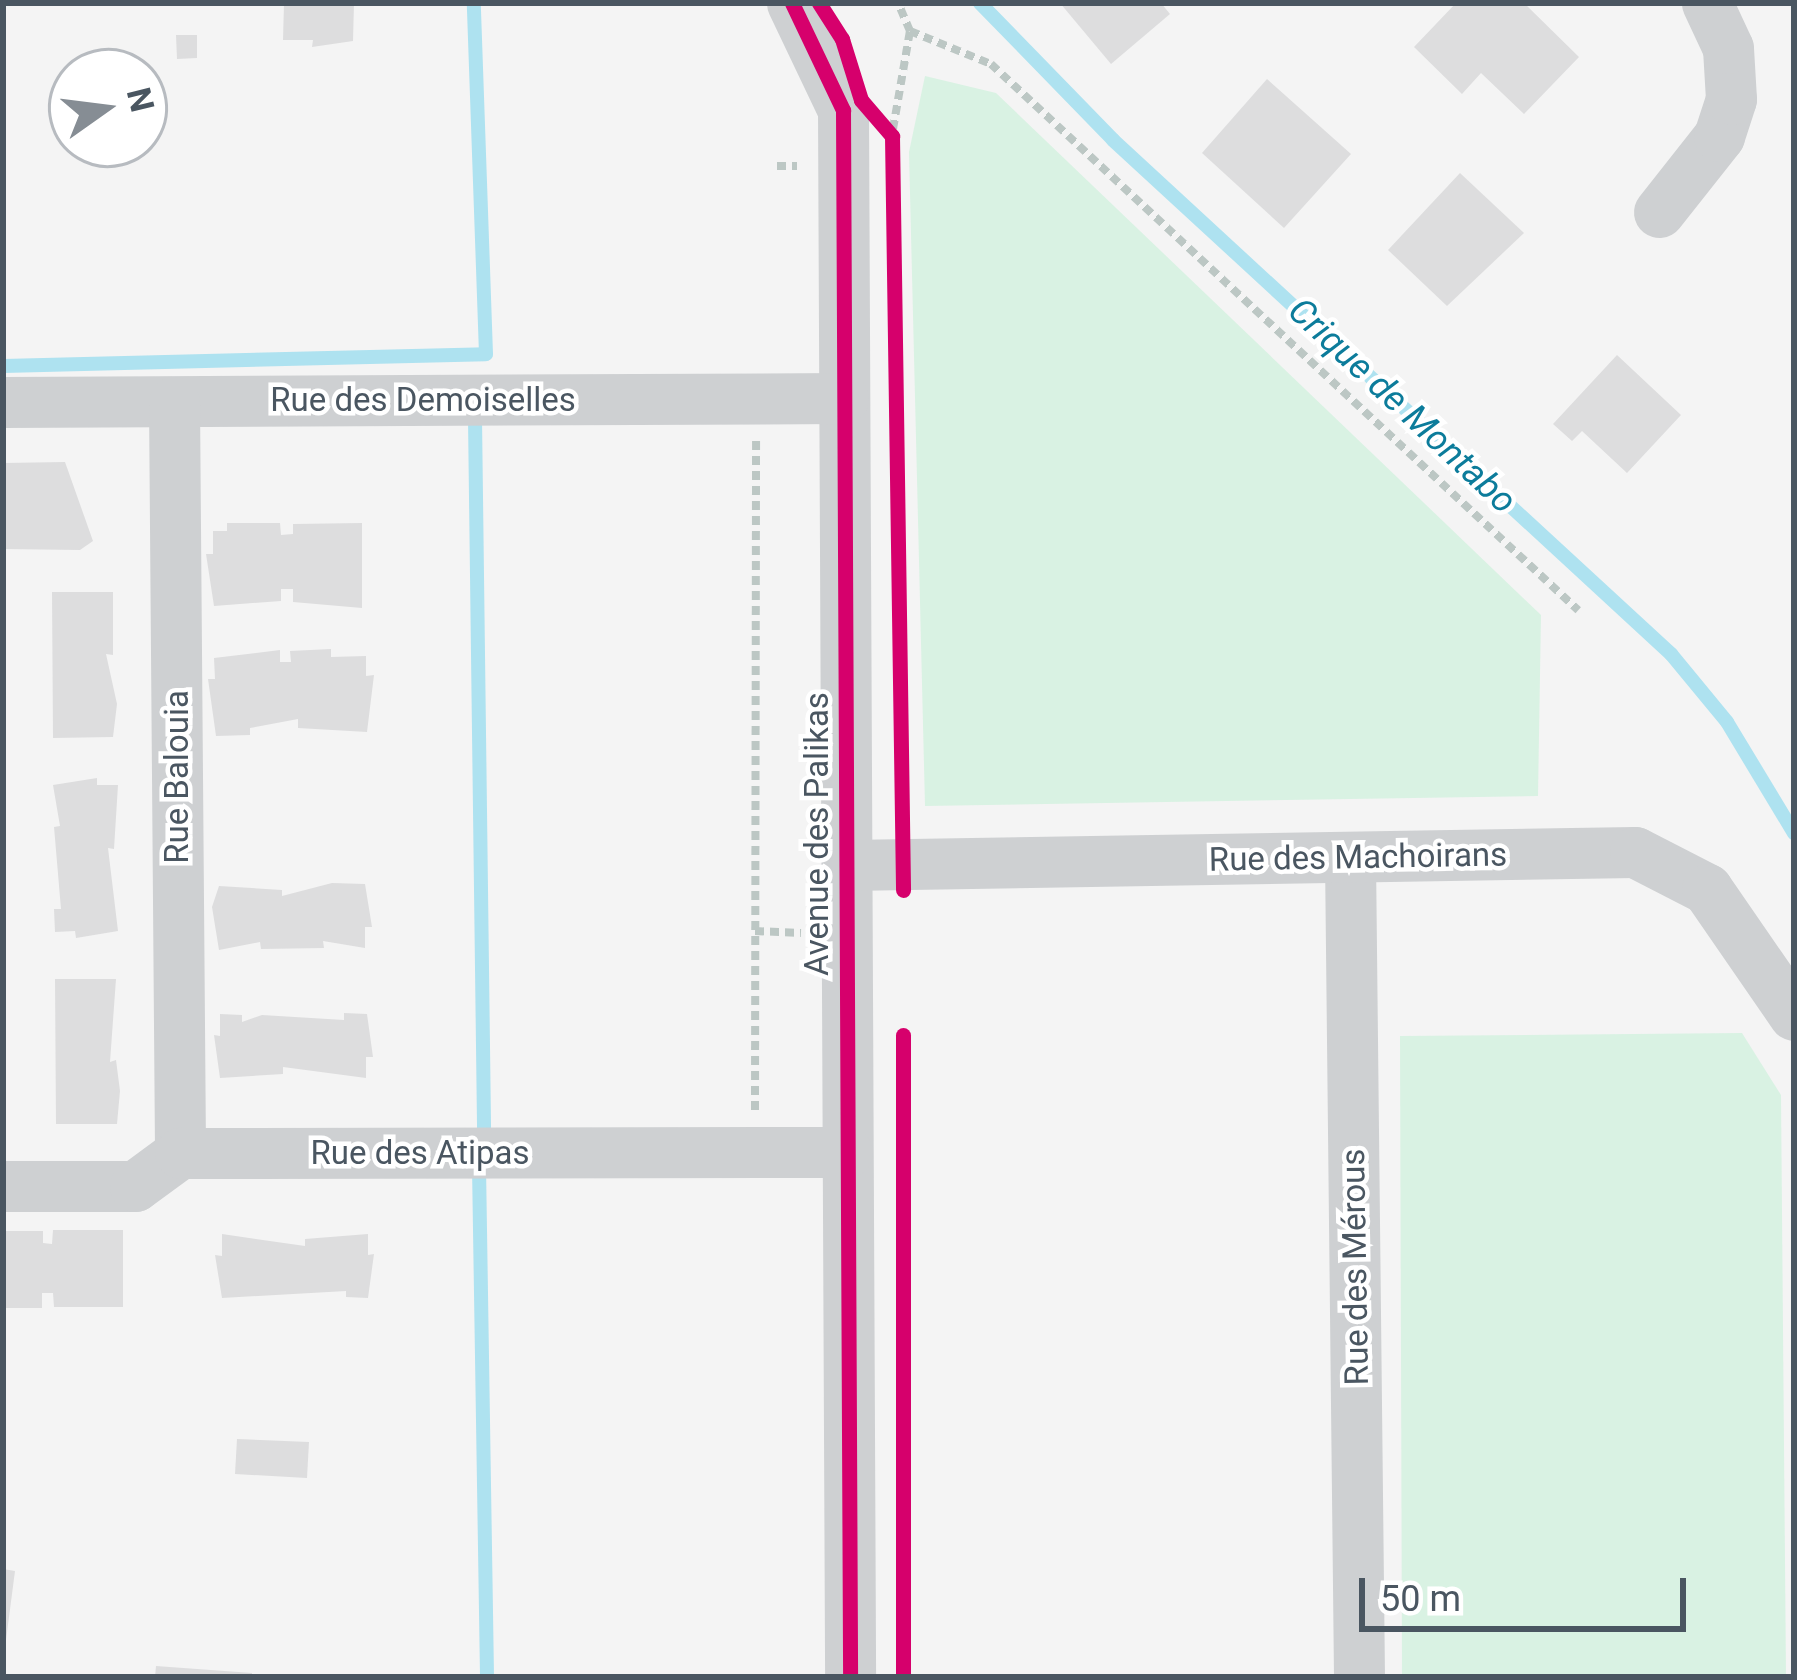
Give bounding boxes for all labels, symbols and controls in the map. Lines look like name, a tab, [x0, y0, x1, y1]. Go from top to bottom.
north arrow	[48, 48, 168, 168]
text: N	[119, 84, 162, 116]
water label: Crique de Montabo	[1279, 289, 1525, 523]
street label: Rue des Demoiselles	[270, 380, 576, 420]
street label: Rue Balouia	[157, 690, 197, 864]
street label: Avenue des Palikas	[797, 692, 837, 976]
street label: Rue des Machoirans	[1209, 835, 1507, 879]
street label: Rue des Atipas	[310, 1133, 530, 1173]
street label: Rue des Mérous	[1333, 1148, 1377, 1386]
scale bar	[1365, 1554, 1692, 1628]
text: 50 m	[1380, 1578, 1461, 1620]

